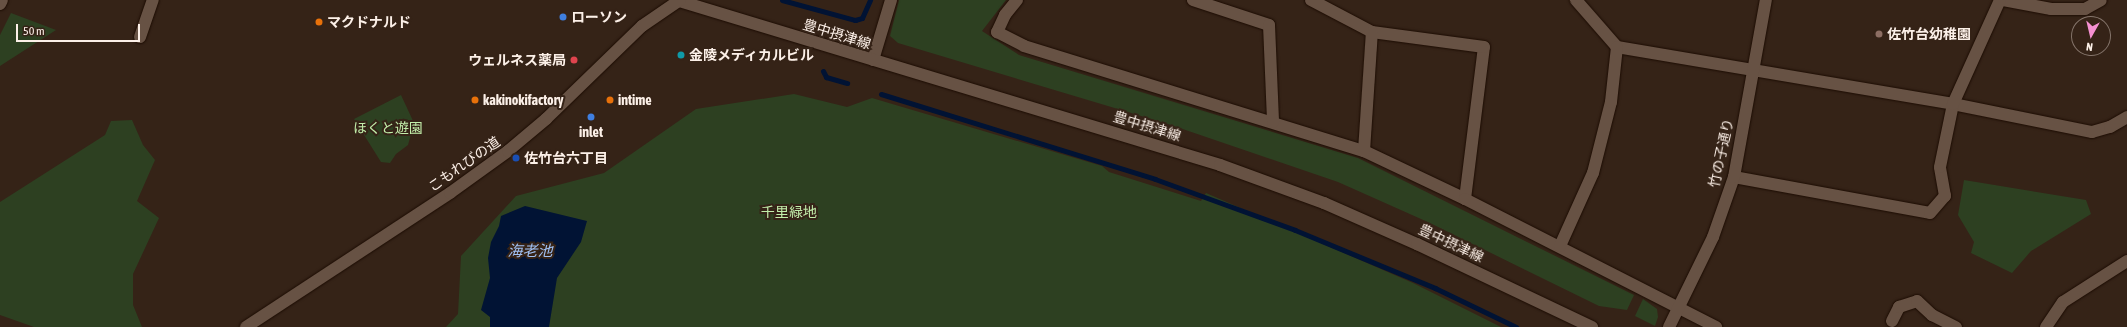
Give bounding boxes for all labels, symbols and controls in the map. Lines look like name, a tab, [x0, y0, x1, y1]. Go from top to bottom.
place label: ローソン	[571, 9, 627, 25]
marker: ローソン	[558, 12, 568, 22]
place label: マクドナルド	[327, 14, 411, 30]
scale bar	[18, 16, 142, 42]
street label: 豊中摂津線	[801, 16, 873, 52]
north arrow	[2071, 16, 2111, 56]
marker: マクドナルド	[314, 17, 324, 27]
text: 50 m	[23, 24, 45, 38]
place label: 佐竹台幼稚園	[1887, 26, 1971, 42]
marker: 佐竹台幼稚園	[1874, 29, 1884, 39]
text: N	[2085, 40, 2094, 53]
place label: 金陵メディカルビル	[689, 47, 815, 63]
marker: 金陵メディカルビル	[676, 50, 686, 60]
place label: ウェルネス薬局	[468, 52, 566, 68]
marker: ウェルネス薬局	[569, 55, 579, 65]
place label: kakinokifactory	[483, 92, 564, 108]
place label: intime	[618, 92, 652, 108]
marker: kakinokifactory	[470, 95, 480, 105]
marker: intime	[605, 95, 615, 105]
street label: 豊中摂津線	[1111, 108, 1183, 144]
marker: inlet	[586, 112, 596, 122]
street label: 竹の子通り	[1706, 117, 1736, 189]
park label: ほくと遊園	[353, 120, 423, 136]
place label: inlet	[579, 124, 603, 140]
street label: こもれびの道	[425, 133, 503, 195]
place label: 佐竹台六丁目	[524, 150, 608, 166]
marker: 佐竹台六丁目	[511, 153, 521, 163]
park label: 千里緑地	[761, 204, 817, 220]
street label: 豊中摂津線	[1416, 221, 1486, 265]
water label: 海老池	[508, 242, 552, 260]

